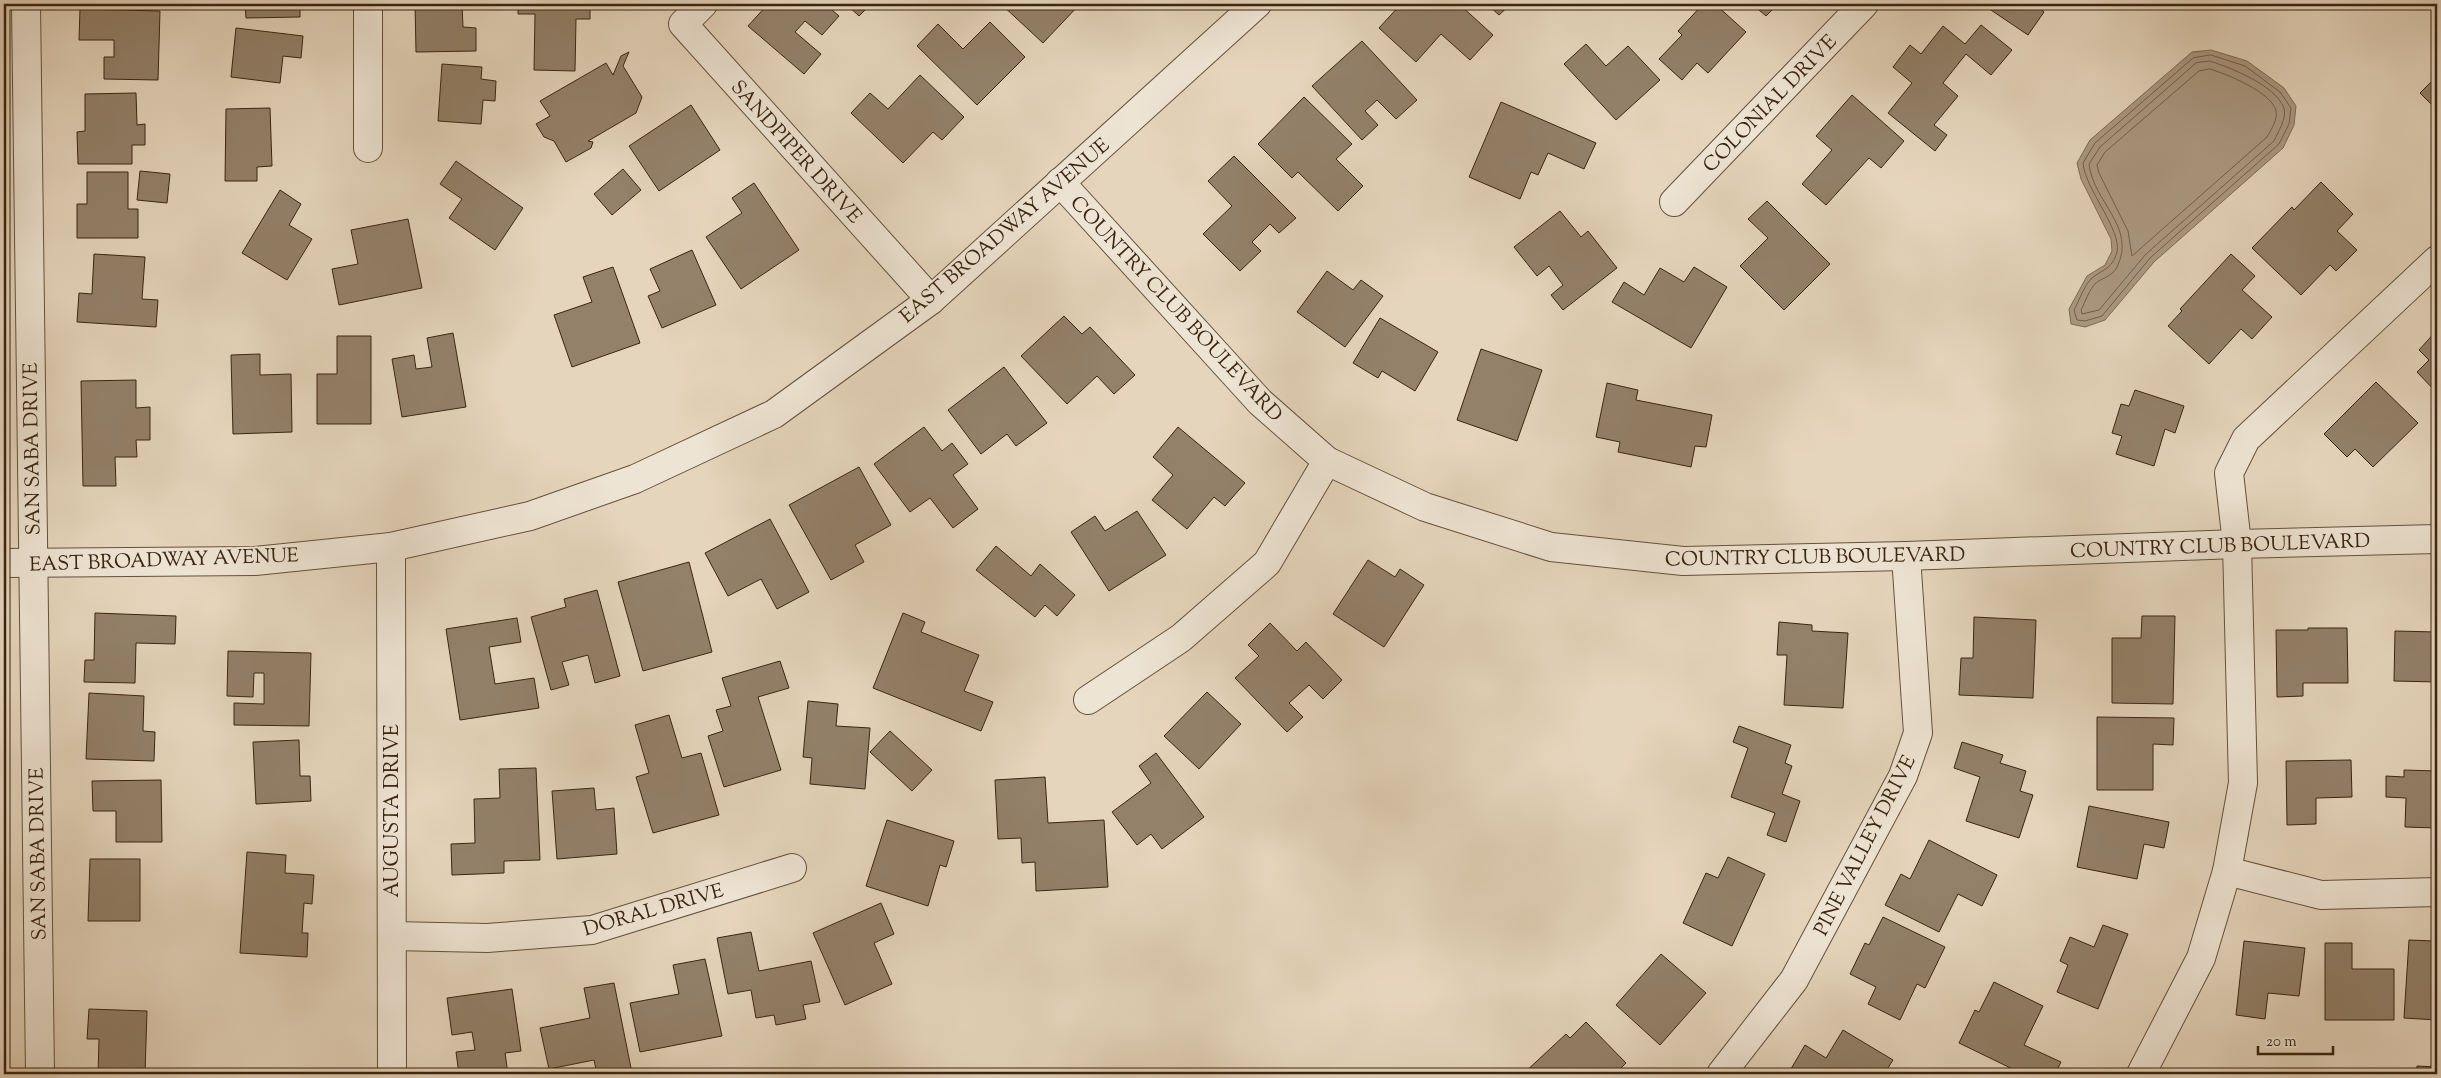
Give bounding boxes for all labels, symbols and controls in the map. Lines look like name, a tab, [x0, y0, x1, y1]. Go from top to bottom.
street label: COLONIAL DRIVE	[1697, 29, 1844, 180]
street label: SANDPIPER DRIVE	[723, 75, 868, 231]
street label: EAST BROADWAY AVENUE	[894, 133, 1117, 331]
street label: COUNTRY CLUB BOULEVARD	[1062, 190, 1288, 429]
street label: SAN SABA DRIVE	[17, 362, 50, 536]
street label: COUNTRY CLUB BOULEVARD	[2069, 528, 2371, 567]
street label: COUNTRY CLUB BOULEVARD	[1665, 541, 1965, 576]
street label: EAST BROADWAY AVENUE	[29, 542, 299, 581]
street label: AUGUSTA DRIVE	[379, 724, 408, 898]
street label: PINE VALLEY DRIVE	[1808, 751, 1924, 942]
street label: SAN SABA DRIVE	[23, 767, 56, 941]
street label: DORAL DRIVE	[580, 878, 727, 945]
scale bar	[2258, 1023, 2334, 1055]
text: 20 m	[2266, 1032, 2297, 1053]

